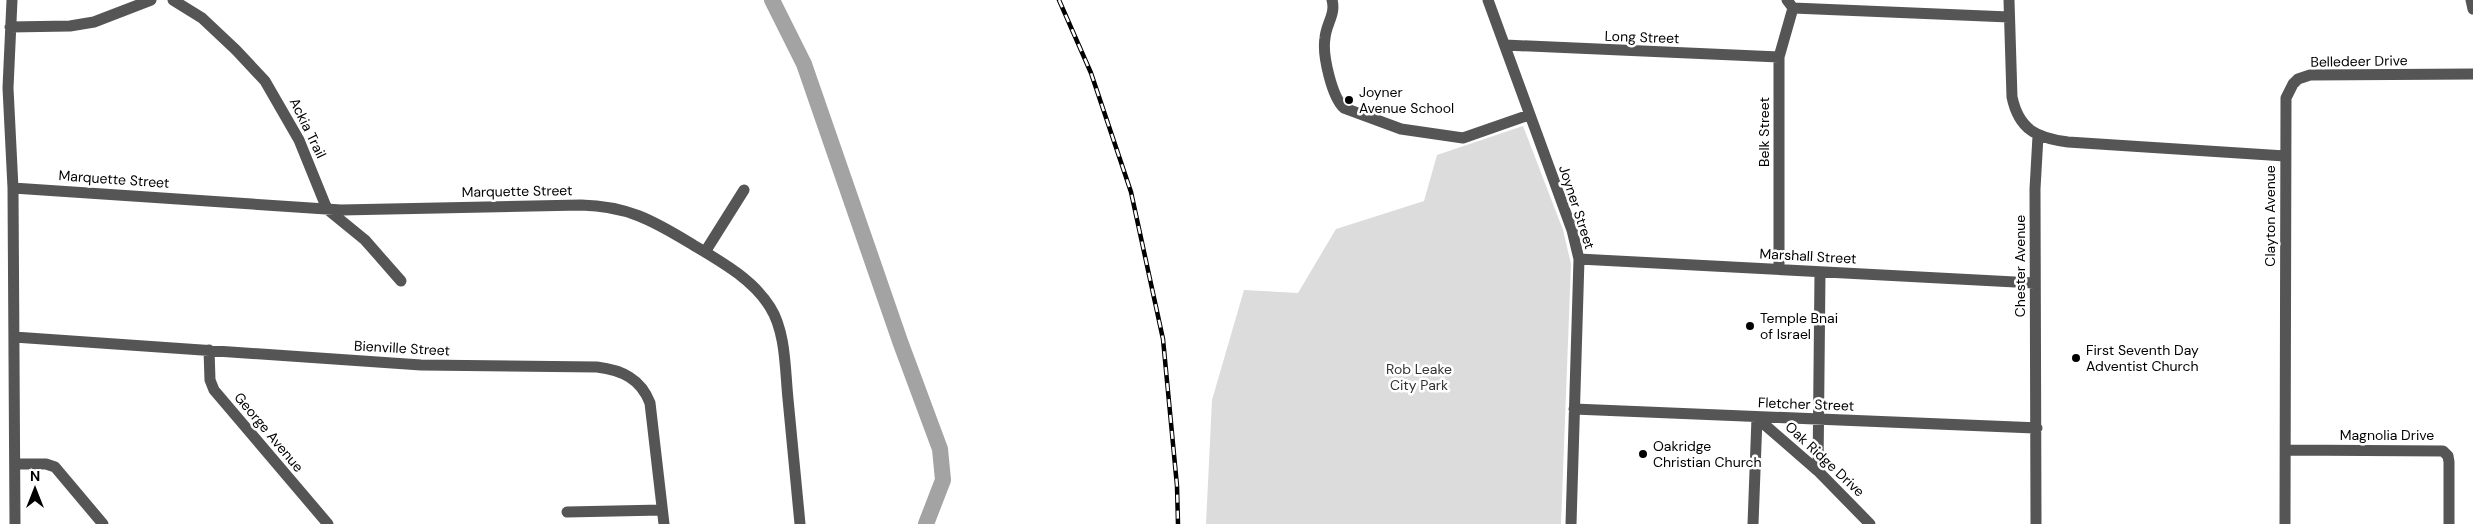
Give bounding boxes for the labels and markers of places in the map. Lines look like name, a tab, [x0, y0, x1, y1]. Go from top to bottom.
place label: Joyner Avenue School	[1359, 83, 1454, 117]
marker: Joyner Avenue School	[1343, 94, 1355, 106]
place label: Temple Bnai of Israel	[1760, 309, 1838, 343]
marker: Temple Bnai of Israel	[1744, 320, 1756, 332]
place label: First Seventh Day Adventist Church	[2086, 341, 2199, 375]
marker: First Seventh Day Adventist Church	[2070, 352, 2082, 364]
place label: Oakridge Christian Church	[1653, 437, 1762, 471]
marker: Oakridge Christian Church	[1637, 448, 1649, 460]

